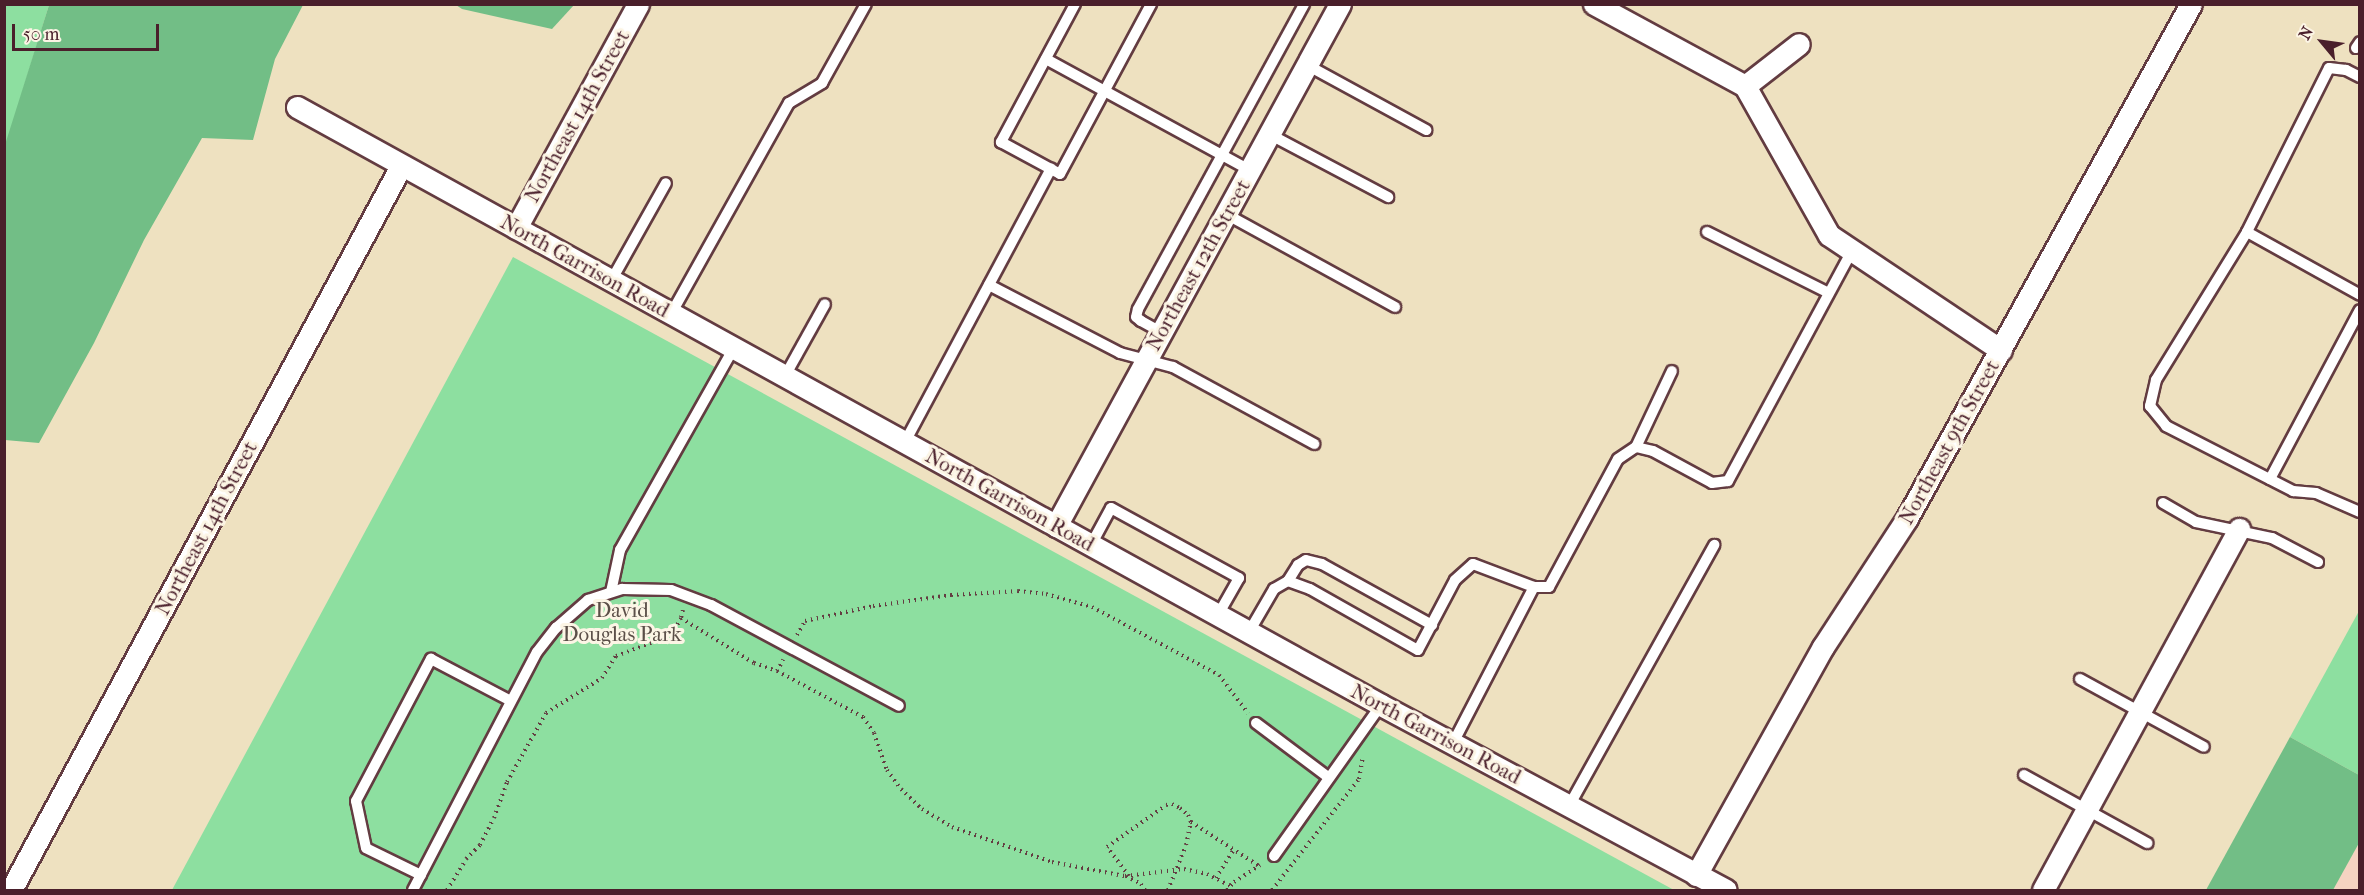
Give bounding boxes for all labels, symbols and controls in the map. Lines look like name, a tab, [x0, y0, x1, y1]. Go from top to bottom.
scale bar	[15, 12, 162, 50]
north arrow	[2292, 12, 2352, 72]
text: N	[2295, 23, 2317, 43]
text: 50 m	[23, 24, 59, 45]
street label: Northeast 14th Street	[519, 25, 635, 207]
street label: Northeast 12th Street	[1141, 175, 1255, 355]
street label: North Garrison Road	[496, 209, 674, 323]
street label: Northeast 9th Street	[1893, 355, 2005, 529]
street label: Northeast 14th Street	[150, 437, 262, 619]
street label: North Garrison Road	[921, 443, 1099, 557]
park label: David Douglas Park	[562, 597, 682, 647]
street label: North Garrison Road	[1347, 678, 1525, 790]

